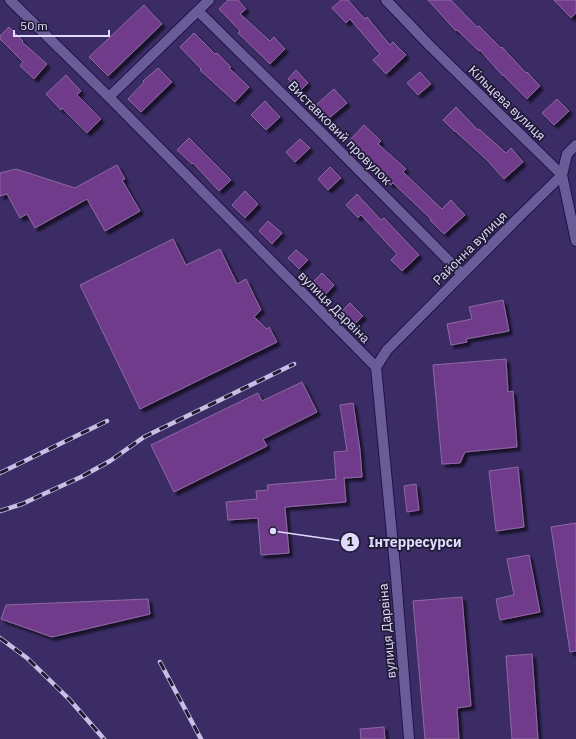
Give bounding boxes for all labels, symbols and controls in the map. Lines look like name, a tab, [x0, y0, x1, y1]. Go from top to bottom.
scale bar	[14, 12, 109, 38]
text: 50 m	[20, 18, 48, 33]
street label: Кільцева вулиця	[465, 62, 549, 144]
street label: Виставковий провулок	[284, 77, 396, 189]
street label: Районна вулиця	[429, 207, 511, 289]
street label: вулиця Дарвіна	[294, 267, 374, 347]
callout: Інтерресурси	[340, 529, 469, 555]
text: Інтерресурси	[368, 533, 462, 551]
text: 1	[346, 534, 354, 549]
street label: вулиця Дарвіна	[374, 583, 400, 679]

